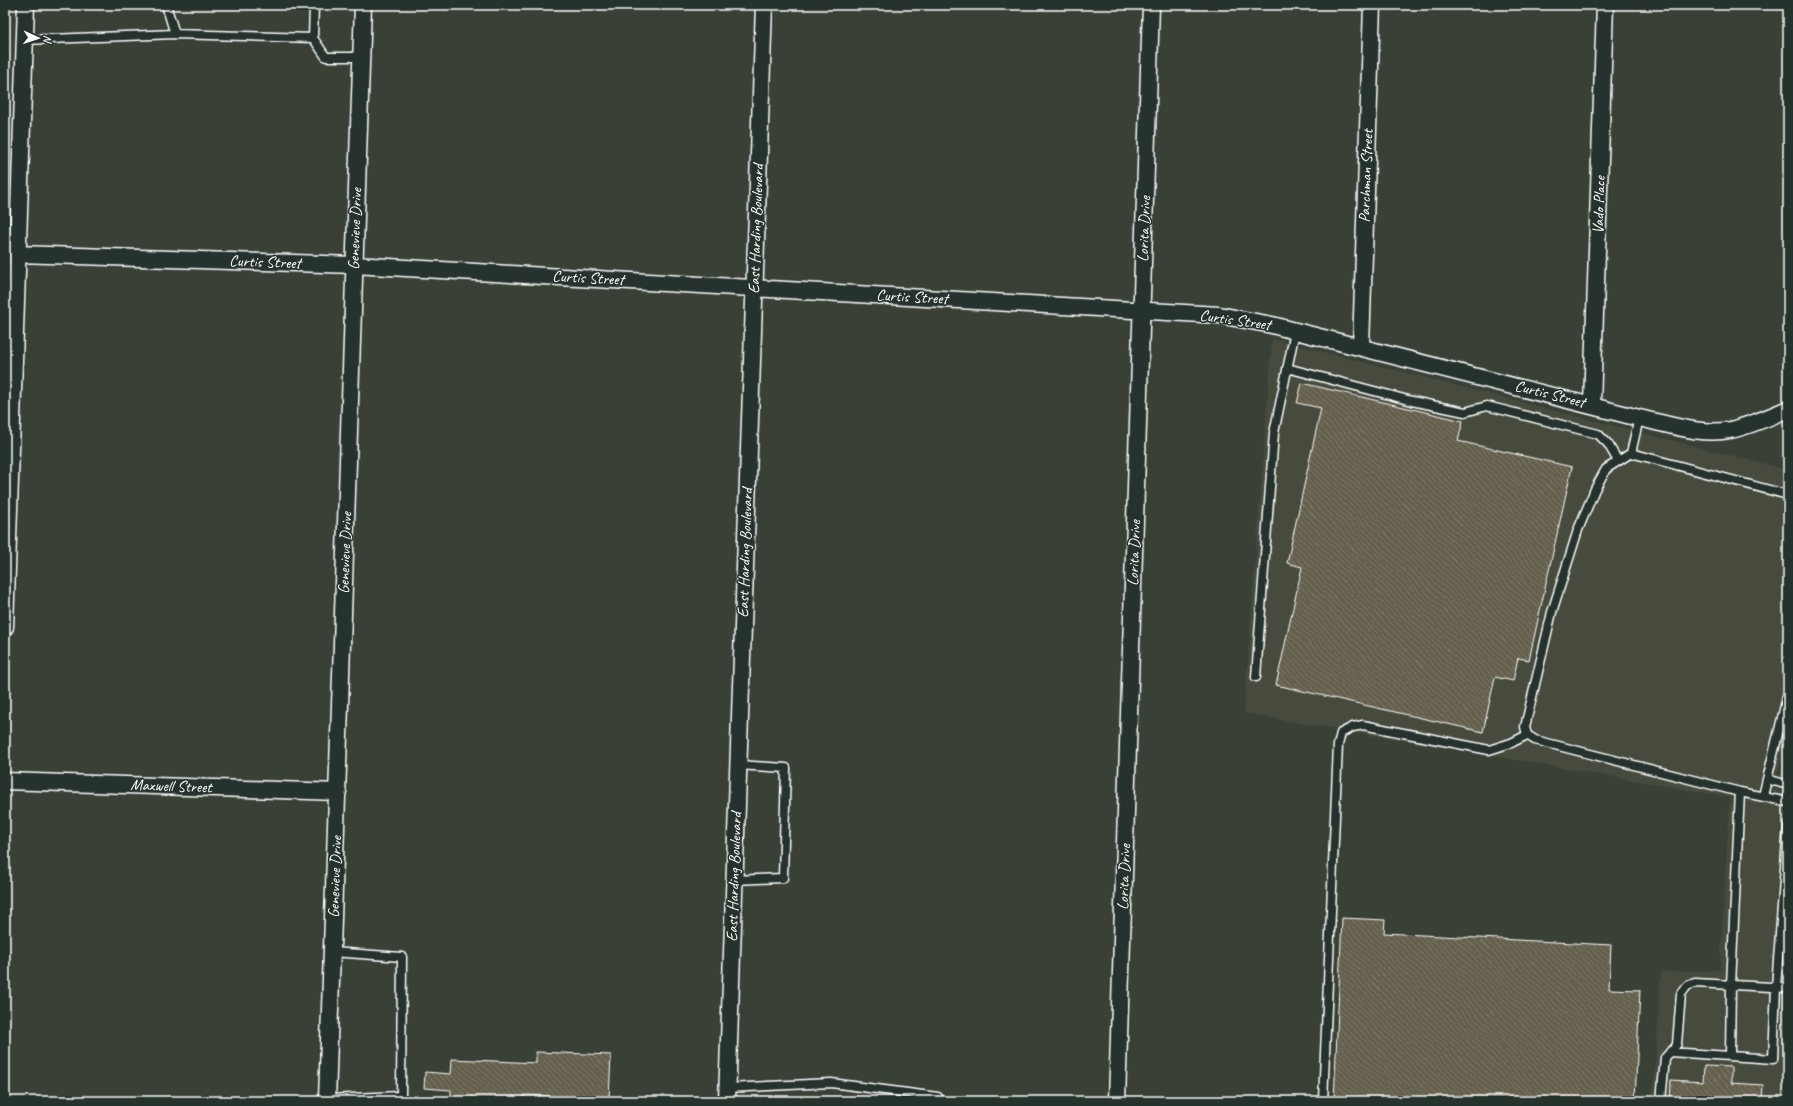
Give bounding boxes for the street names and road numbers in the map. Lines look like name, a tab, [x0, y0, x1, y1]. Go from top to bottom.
street label: Parchman Street	[1354, 127, 1378, 223]
street label: East Harding Boulevard	[744, 161, 768, 294]
street label: Vado Place	[1588, 174, 1610, 234]
street label: Genevieve Drive	[344, 186, 366, 270]
street label: Lorita Drive	[1133, 194, 1155, 262]
street label: Curtis Street	[229, 251, 304, 273]
street label: Curtis Street	[552, 266, 627, 290]
street label: Curtis Street	[876, 285, 951, 309]
street label: Curtis Street	[1198, 305, 1274, 335]
street label: Curtis Street	[1513, 376, 1590, 413]
street label: East Harding Boulevard	[733, 485, 757, 618]
street label: Genevieve Drive	[334, 510, 356, 594]
street label: Lorita Drive	[1123, 518, 1145, 586]
street label: Maxwell Street	[130, 775, 214, 797]
street label: East Harding Boulevard	[722, 809, 746, 942]
street label: Genevieve Drive	[324, 834, 346, 918]
street label: Lorita Drive	[1113, 842, 1135, 910]

